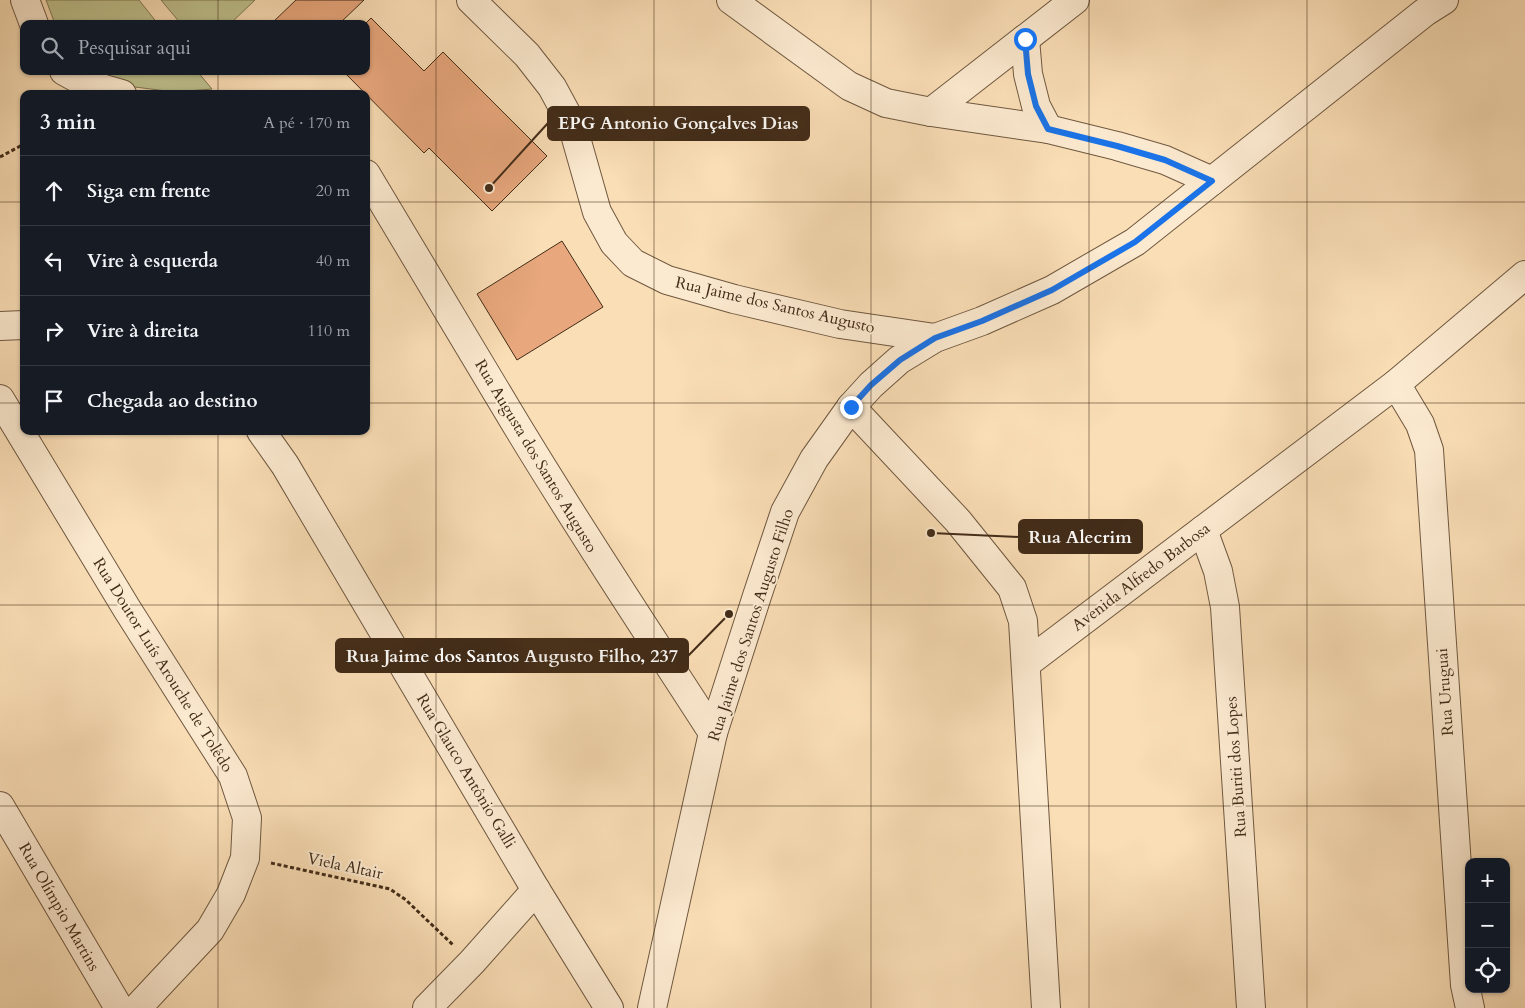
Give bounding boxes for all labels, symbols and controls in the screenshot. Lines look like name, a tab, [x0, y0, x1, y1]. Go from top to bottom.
search box	[20, 20, 370, 75]
route start	[1014, 28, 1037, 51]
icon: search	[38, 34, 66, 62]
text: Pesquisar aqui	[78, 35, 191, 61]
callout: EPG Antonio Gonçalves Dias	[548, 107, 809, 140]
text: 3 min	[40, 108, 96, 137]
text: EPG Antonio Gonçalves Dias	[558, 111, 798, 136]
text: A pé · 170 m	[263, 112, 350, 134]
icon: ahead	[40, 177, 68, 205]
text: Siga em frente	[87, 178, 211, 204]
text: 20 m	[316, 180, 350, 202]
icon: left	[40, 247, 68, 275]
text: Vire à esquerda	[87, 248, 218, 274]
text: 40 m	[316, 250, 350, 272]
street label: Rua Jaime dos Santos Augusto	[673, 271, 877, 339]
icon: right	[40, 317, 68, 345]
text: Vire à direita	[87, 318, 199, 344]
text: 110 m	[308, 320, 350, 342]
street label: Rua Augusta dos Santos Augusto	[469, 355, 603, 557]
icon: arrive	[40, 387, 68, 415]
text: Chegada ao destino	[87, 388, 258, 414]
route end	[840, 396, 863, 419]
street label: Rua Jaime dos Santos Augusto Filho	[703, 505, 799, 744]
street label: Avenida Alfredo Barbosa	[1067, 518, 1215, 636]
callout: Rua Alecrim	[1019, 520, 1142, 553]
text: Rua Alecrim	[1028, 525, 1132, 550]
street label: Rua Doutor Luís Arouche de Tolêdo	[88, 554, 239, 777]
callout: Rua Jaime dos Santos Augusto Filho, 237	[336, 639, 688, 672]
text: Rua Jaime dos Santos Augusto Filho, 237	[346, 644, 678, 669]
street label: Rua Uruguai	[1431, 647, 1459, 737]
street label: Rua Glauco Antônio Galli	[411, 690, 521, 853]
street label: Rua Buriti dos Lopes	[1220, 696, 1252, 838]
street label: Rua Olímpio Martins	[13, 839, 105, 975]
street label: Viela Altair	[305, 847, 385, 885]
map controls	[1465, 858, 1510, 993]
button: +	[1465, 858, 1510, 903]
button: −	[1465, 903, 1510, 948]
button: locate	[1465, 948, 1510, 993]

